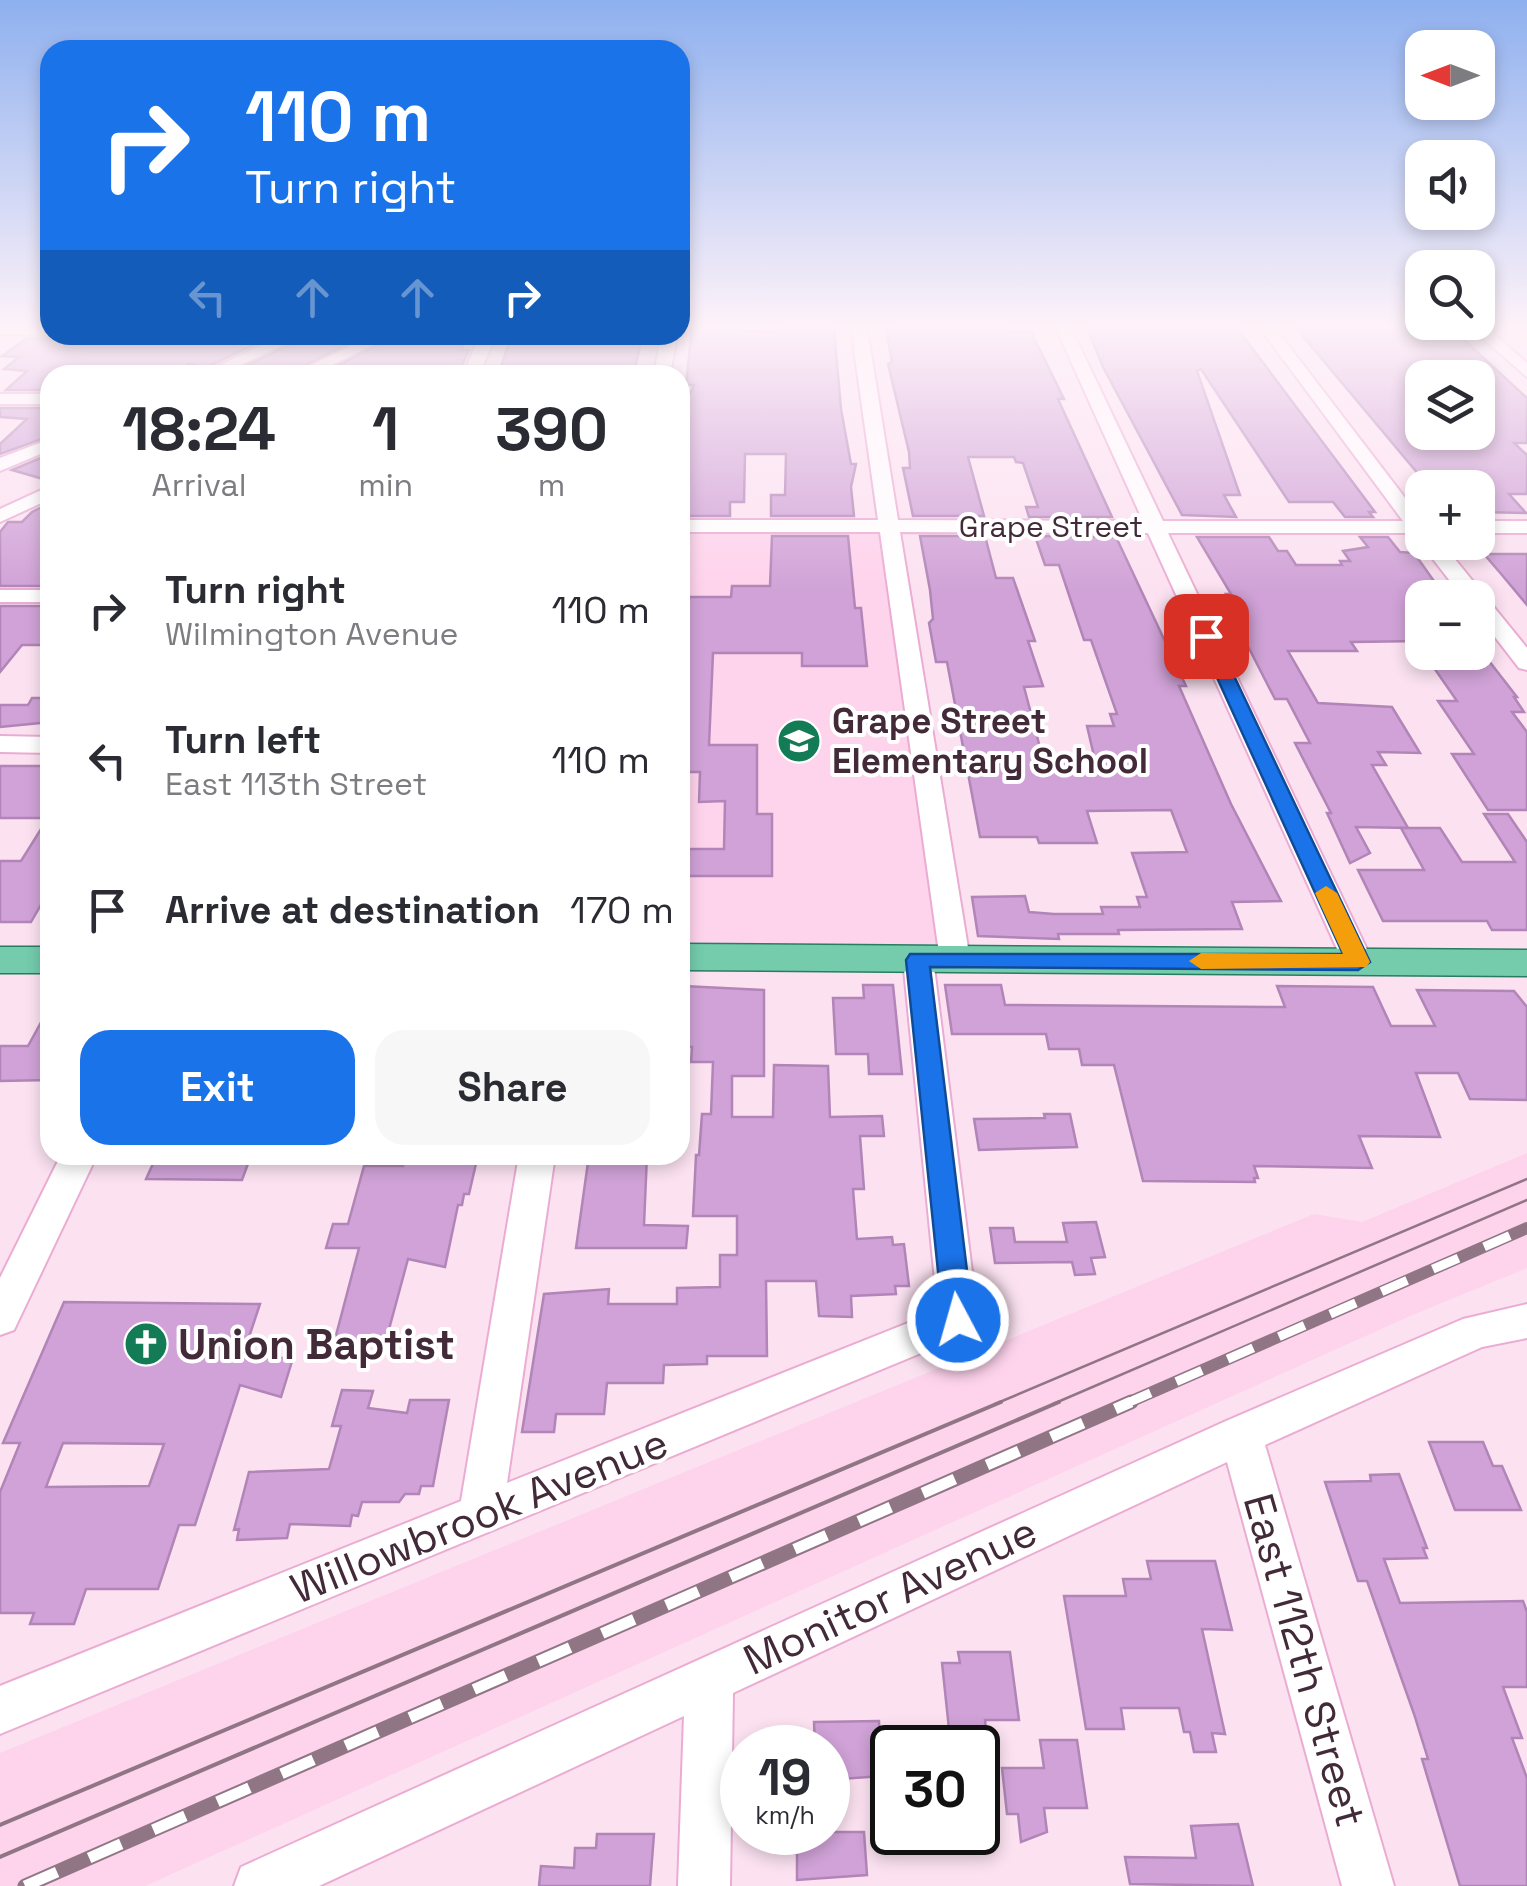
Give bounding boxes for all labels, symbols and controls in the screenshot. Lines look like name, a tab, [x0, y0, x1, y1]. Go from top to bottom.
north arrow	[1405, 30, 1495, 120]
map controls	[1405, 30, 1495, 670]
text: 110 m	[245, 72, 431, 161]
icon: right	[80, 80, 210, 210]
button: sound	[1405, 140, 1495, 230]
text: Turn right	[245, 159, 456, 216]
button: search	[1405, 250, 1495, 340]
icon: left	[180, 270, 235, 325]
icon: ahead	[285, 270, 340, 325]
icon: ahead	[390, 270, 445, 325]
icon: right	[495, 270, 550, 325]
button: layers	[1405, 360, 1495, 450]
text: 18:24	[122, 391, 276, 468]
text: 1	[372, 391, 399, 468]
text: 390	[495, 391, 608, 468]
text: Arrival	[152, 465, 247, 505]
text: min	[358, 465, 413, 505]
text: m	[538, 465, 565, 505]
button: +	[1405, 470, 1495, 560]
street label: Grape Street	[959, 507, 1143, 546]
text: Turn right	[165, 566, 346, 614]
button: −	[1405, 580, 1495, 670]
icon: right	[80, 583, 135, 638]
text: 110 m	[551, 586, 650, 634]
pin	[1164, 594, 1249, 679]
icon: arrive	[1179, 609, 1234, 664]
text: Wilmington Avenue	[165, 614, 459, 654]
place label: Grape Street Elementary School	[832, 699, 1148, 783]
text: Turn left	[165, 716, 321, 764]
school or university icon: Grape Street Elementary School	[776, 718, 822, 764]
icon: left	[80, 733, 135, 788]
text: 110 m	[551, 736, 650, 784]
text: East 113th Street	[165, 764, 427, 804]
icon: arrive	[80, 883, 135, 938]
text: Arrive at destination	[165, 886, 540, 934]
text: 170 m	[570, 886, 674, 934]
button: Exit	[80, 1030, 355, 1145]
button: Share	[375, 1030, 650, 1145]
position arrow	[906, 1268, 1010, 1372]
place label: Union Baptist	[178, 1318, 455, 1371]
church icon: Union Baptist	[123, 1321, 169, 1367]
street label: Willowbrook Avenue	[283, 1416, 675, 1615]
street label: East 112th Street	[1232, 1487, 1377, 1833]
street label: Monitor Avenue	[735, 1504, 1045, 1687]
speed limit sign: 30	[870, 1725, 1000, 1855]
text: 19	[758, 1746, 812, 1810]
text: km/h	[755, 1799, 815, 1831]

